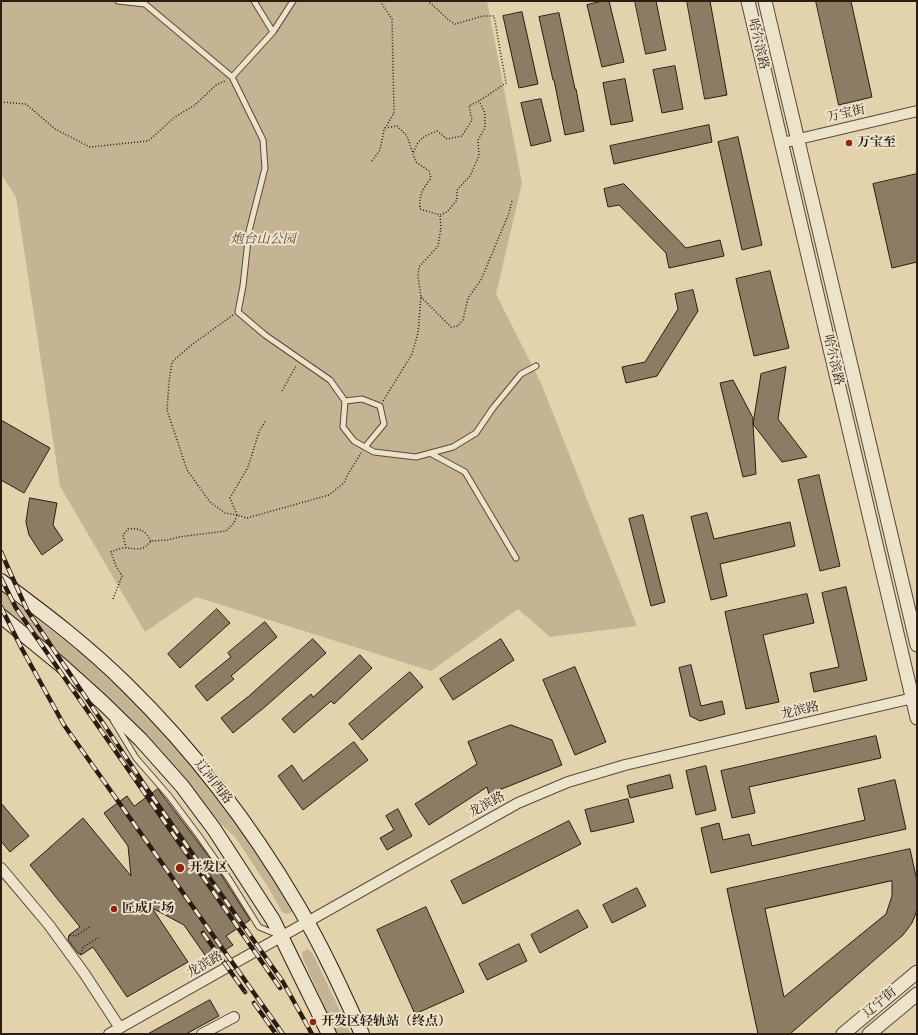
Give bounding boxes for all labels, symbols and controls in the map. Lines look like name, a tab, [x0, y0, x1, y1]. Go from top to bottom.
street label: 哈尔滨路	[745, 17, 771, 71]
street label: 万宝街	[825, 102, 867, 126]
place label: 万宝至	[857, 135, 896, 151]
marker: 万宝至	[844, 138, 854, 148]
park label: 炮台山公园	[231, 232, 295, 248]
street label: 哈尔滨路	[820, 333, 846, 387]
street label: 龙滨路	[779, 699, 821, 723]
street label: 辽河西路	[191, 757, 235, 807]
street label: 龙滨路	[466, 789, 508, 821]
place label: 开发区	[189, 860, 228, 876]
marker: 开发区	[174, 862, 186, 874]
place label: 匠成广场	[122, 901, 174, 917]
marker: 匠成广场	[109, 904, 119, 914]
street label: 龙滨路	[184, 948, 226, 982]
street label: 辽宁街	[860, 984, 900, 1022]
place label: 开发区轻轨站（终点）	[321, 1014, 451, 1030]
marker: 开发区轻轨站（终点）	[308, 1017, 318, 1027]

